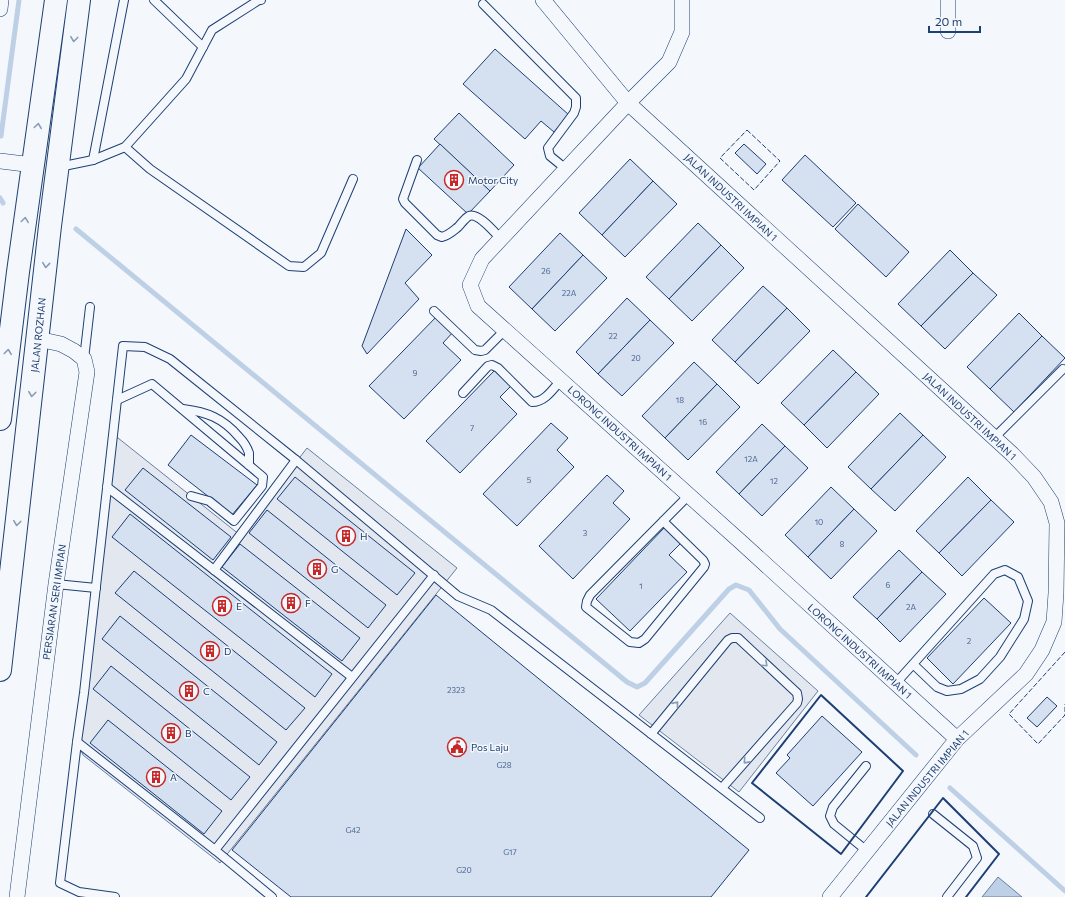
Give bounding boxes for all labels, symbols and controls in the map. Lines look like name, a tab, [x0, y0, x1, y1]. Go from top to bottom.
scale bar	[929, 8, 980, 34]
text: 20 m	[935, 14, 962, 28]
one-way arrow	[70, 36, 79, 42]
one-way arrow	[33, 123, 42, 129]
street label: JALAN INDUSTRI IMPIAN 1	[682, 151, 780, 243]
building icon: Motor City	[443, 169, 465, 191]
place label: Motor City	[468, 174, 518, 186]
one-way arrow	[20, 217, 29, 223]
one-way arrow	[42, 262, 51, 268]
house number: 26	[541, 266, 551, 276]
house number: 22A	[562, 288, 577, 298]
street label: JALAN ROZHAN	[28, 297, 48, 373]
house number: 22	[609, 331, 618, 341]
one-way arrow	[3, 349, 12, 355]
house number: 20	[631, 353, 641, 363]
house number: 9	[413, 368, 418, 378]
street label: JALAN INDUSTRI IMPIAN 1	[921, 370, 1019, 462]
street label: LORONG INDUSTRI IMPIAN 1	[566, 383, 674, 483]
one-way arrow	[28, 391, 37, 397]
house number: 18	[676, 395, 684, 405]
house number: 16	[699, 417, 707, 427]
house number: 7	[470, 423, 474, 433]
house number: 12A	[744, 454, 758, 464]
house number: 5	[527, 475, 532, 485]
house number: 12	[770, 476, 778, 486]
house number: 10	[815, 517, 823, 527]
one-way arrow	[13, 520, 22, 526]
building icon: H	[335, 525, 357, 547]
house number: 3	[583, 528, 588, 538]
place label: H	[360, 530, 368, 542]
house number: 8	[840, 539, 845, 549]
street label: PERSIARAN SERI IMPIAN	[40, 543, 68, 661]
building icon: G	[306, 558, 328, 580]
place label: G	[331, 563, 338, 575]
house number: 6	[886, 580, 891, 590]
house number: 1	[639, 581, 643, 591]
building icon: F	[280, 592, 302, 614]
building icon: E	[211, 595, 233, 617]
place label: F	[305, 597, 311, 609]
place label: E	[236, 600, 242, 612]
street label: LORONG INDUSTRI IMPIAN 1	[806, 601, 914, 701]
house number: 2A	[906, 602, 916, 612]
house number: 2	[967, 636, 972, 646]
building icon: D	[199, 640, 221, 662]
place label: D	[224, 645, 231, 657]
one-way arrow	[760, 659, 768, 666]
building icon: C	[178, 680, 200, 702]
place label: C	[203, 685, 210, 697]
house number: 2323	[447, 685, 465, 695]
one-way arrow	[671, 701, 678, 708]
building icon: B	[160, 722, 182, 744]
place label: B	[185, 727, 192, 739]
street label: JALAN INDUSTRI IMPIAN 1	[883, 727, 971, 829]
public building icon: Pos Laju	[446, 736, 468, 758]
place label: Pos Laju	[471, 741, 509, 753]
one-way arrow	[744, 756, 751, 763]
house number: G28	[496, 760, 512, 770]
building icon: A	[145, 766, 167, 788]
place label: A	[170, 771, 177, 783]
house number: G42	[346, 825, 361, 835]
house number: G17	[503, 847, 517, 857]
house number: G20	[456, 865, 472, 875]

